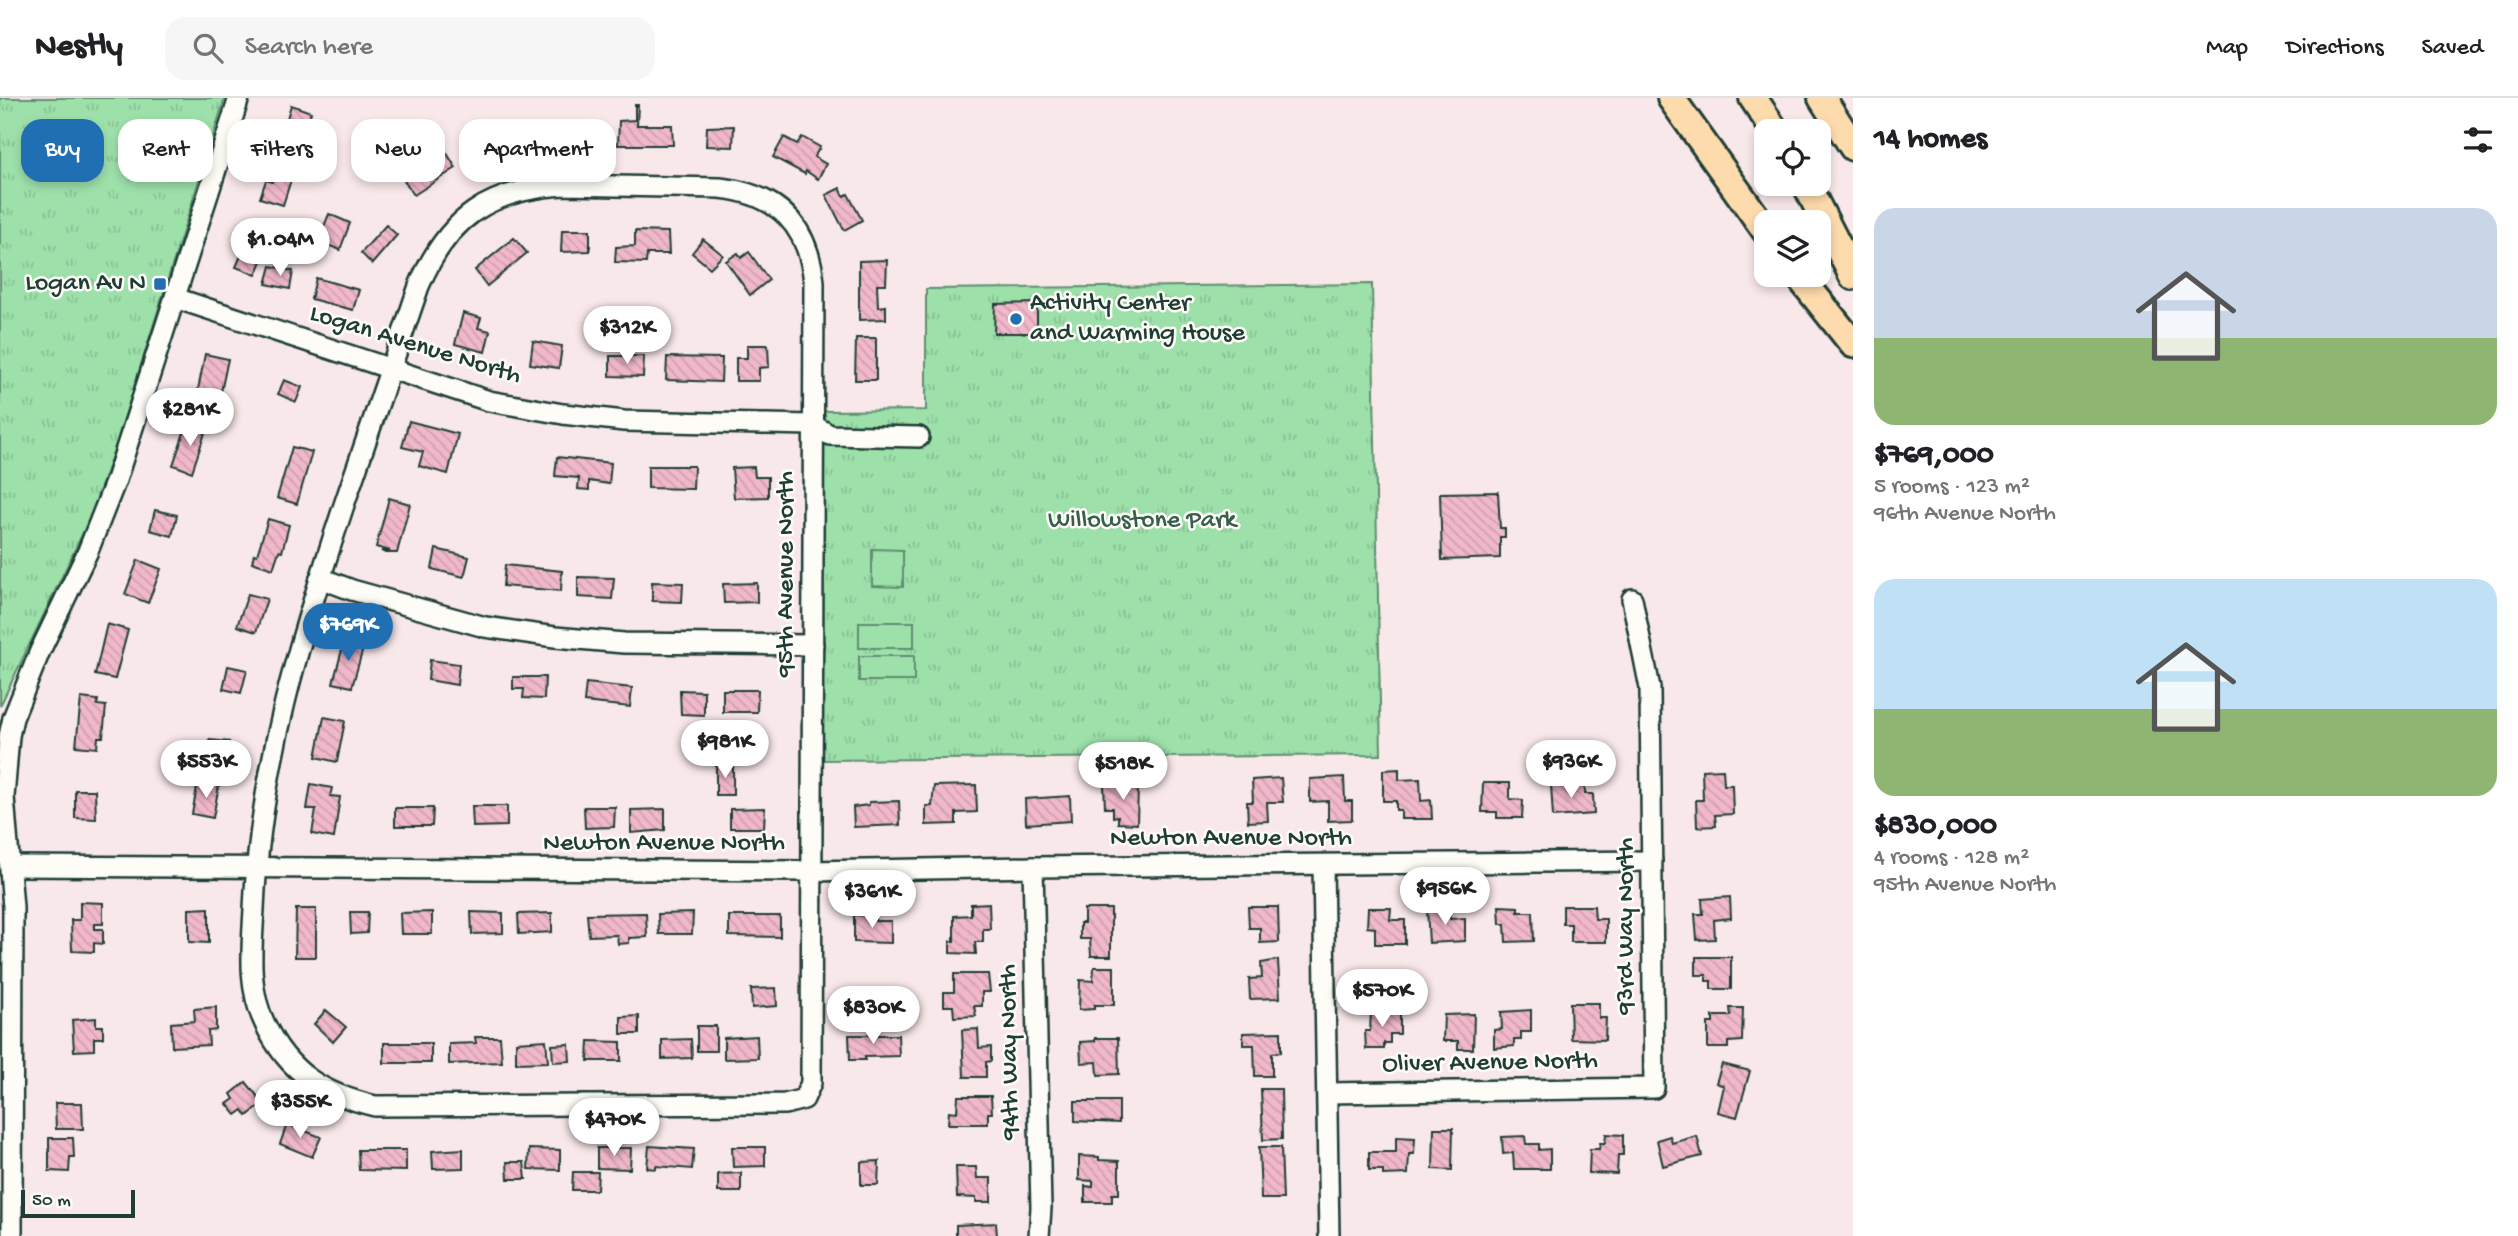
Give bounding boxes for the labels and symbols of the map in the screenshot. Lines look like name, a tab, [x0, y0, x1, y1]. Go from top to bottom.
pin: $1.04M	[223, 218, 337, 278]
place label: Logan Av N	[25, 269, 146, 300]
marker: Logan Av N	[152, 276, 168, 292]
place label: Activity Center and Warming House	[1030, 289, 1245, 350]
street label: Logan Avenue North	[306, 299, 524, 393]
pin: $312K	[578, 306, 676, 366]
marker: Activity Center and Warming House	[1008, 311, 1024, 327]
pin: $281K	[141, 388, 239, 448]
street label: 95th Avenue North	[772, 471, 803, 678]
park label: Willowstone Park	[1048, 506, 1238, 537]
pin: $769K	[299, 603, 397, 663]
pin: $981K	[676, 720, 774, 780]
pin: $553K	[157, 740, 255, 800]
pin: $936K	[1522, 740, 1620, 800]
pin: $518K	[1074, 742, 1172, 802]
street label: Newton Avenue North	[1110, 824, 1352, 855]
street label: Newton Avenue North	[543, 829, 785, 860]
street label: 93rd Way North	[1612, 838, 1643, 1015]
pin: $956K	[1396, 868, 1494, 927]
pin: $361K	[823, 870, 921, 930]
street label: 94th Way North	[994, 964, 1028, 1141]
pin: $570K	[1333, 970, 1431, 1029]
pin: $830K	[824, 986, 922, 1046]
street label: Oliver Avenue North	[1382, 1047, 1598, 1081]
pin: $355K	[251, 1080, 349, 1140]
pin: $470K	[565, 1098, 663, 1158]
scale bar	[21, 1187, 135, 1219]

